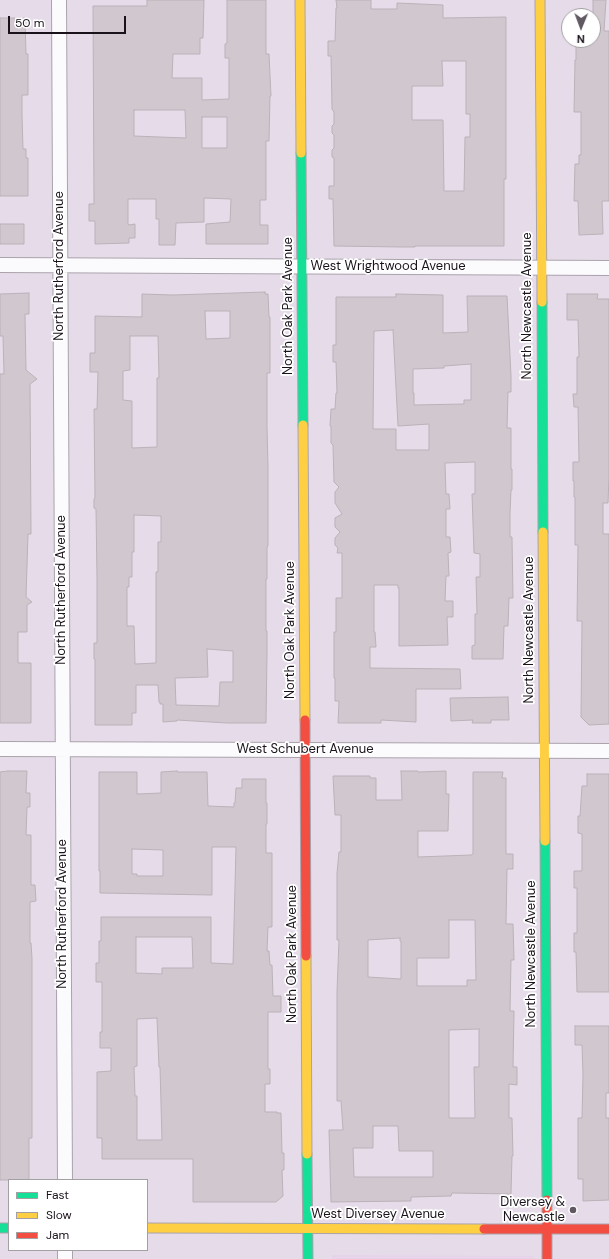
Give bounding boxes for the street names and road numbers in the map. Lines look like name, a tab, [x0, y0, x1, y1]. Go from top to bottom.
street label: North Rutherford Avenue	[52, 191, 68, 341]
street label: North Newcastle Avenue	[520, 232, 536, 380]
street label: North Oak Park Avenue	[281, 237, 297, 375]
street label: West Wrightwood Avenue	[310, 259, 466, 275]
street label: North Rutherford Avenue	[54, 515, 70, 665]
street label: North Newcastle Avenue	[522, 556, 538, 704]
street label: North Oak Park Avenue	[283, 561, 299, 699]
street label: West Schubert Avenue	[236, 742, 374, 758]
street label: North Rutherford Avenue	[55, 839, 71, 989]
street label: North Newcastle Avenue	[524, 880, 540, 1028]
street label: North Oak Park Avenue	[285, 885, 301, 1023]
street label: West Diversey Avenue	[311, 1207, 445, 1223]

